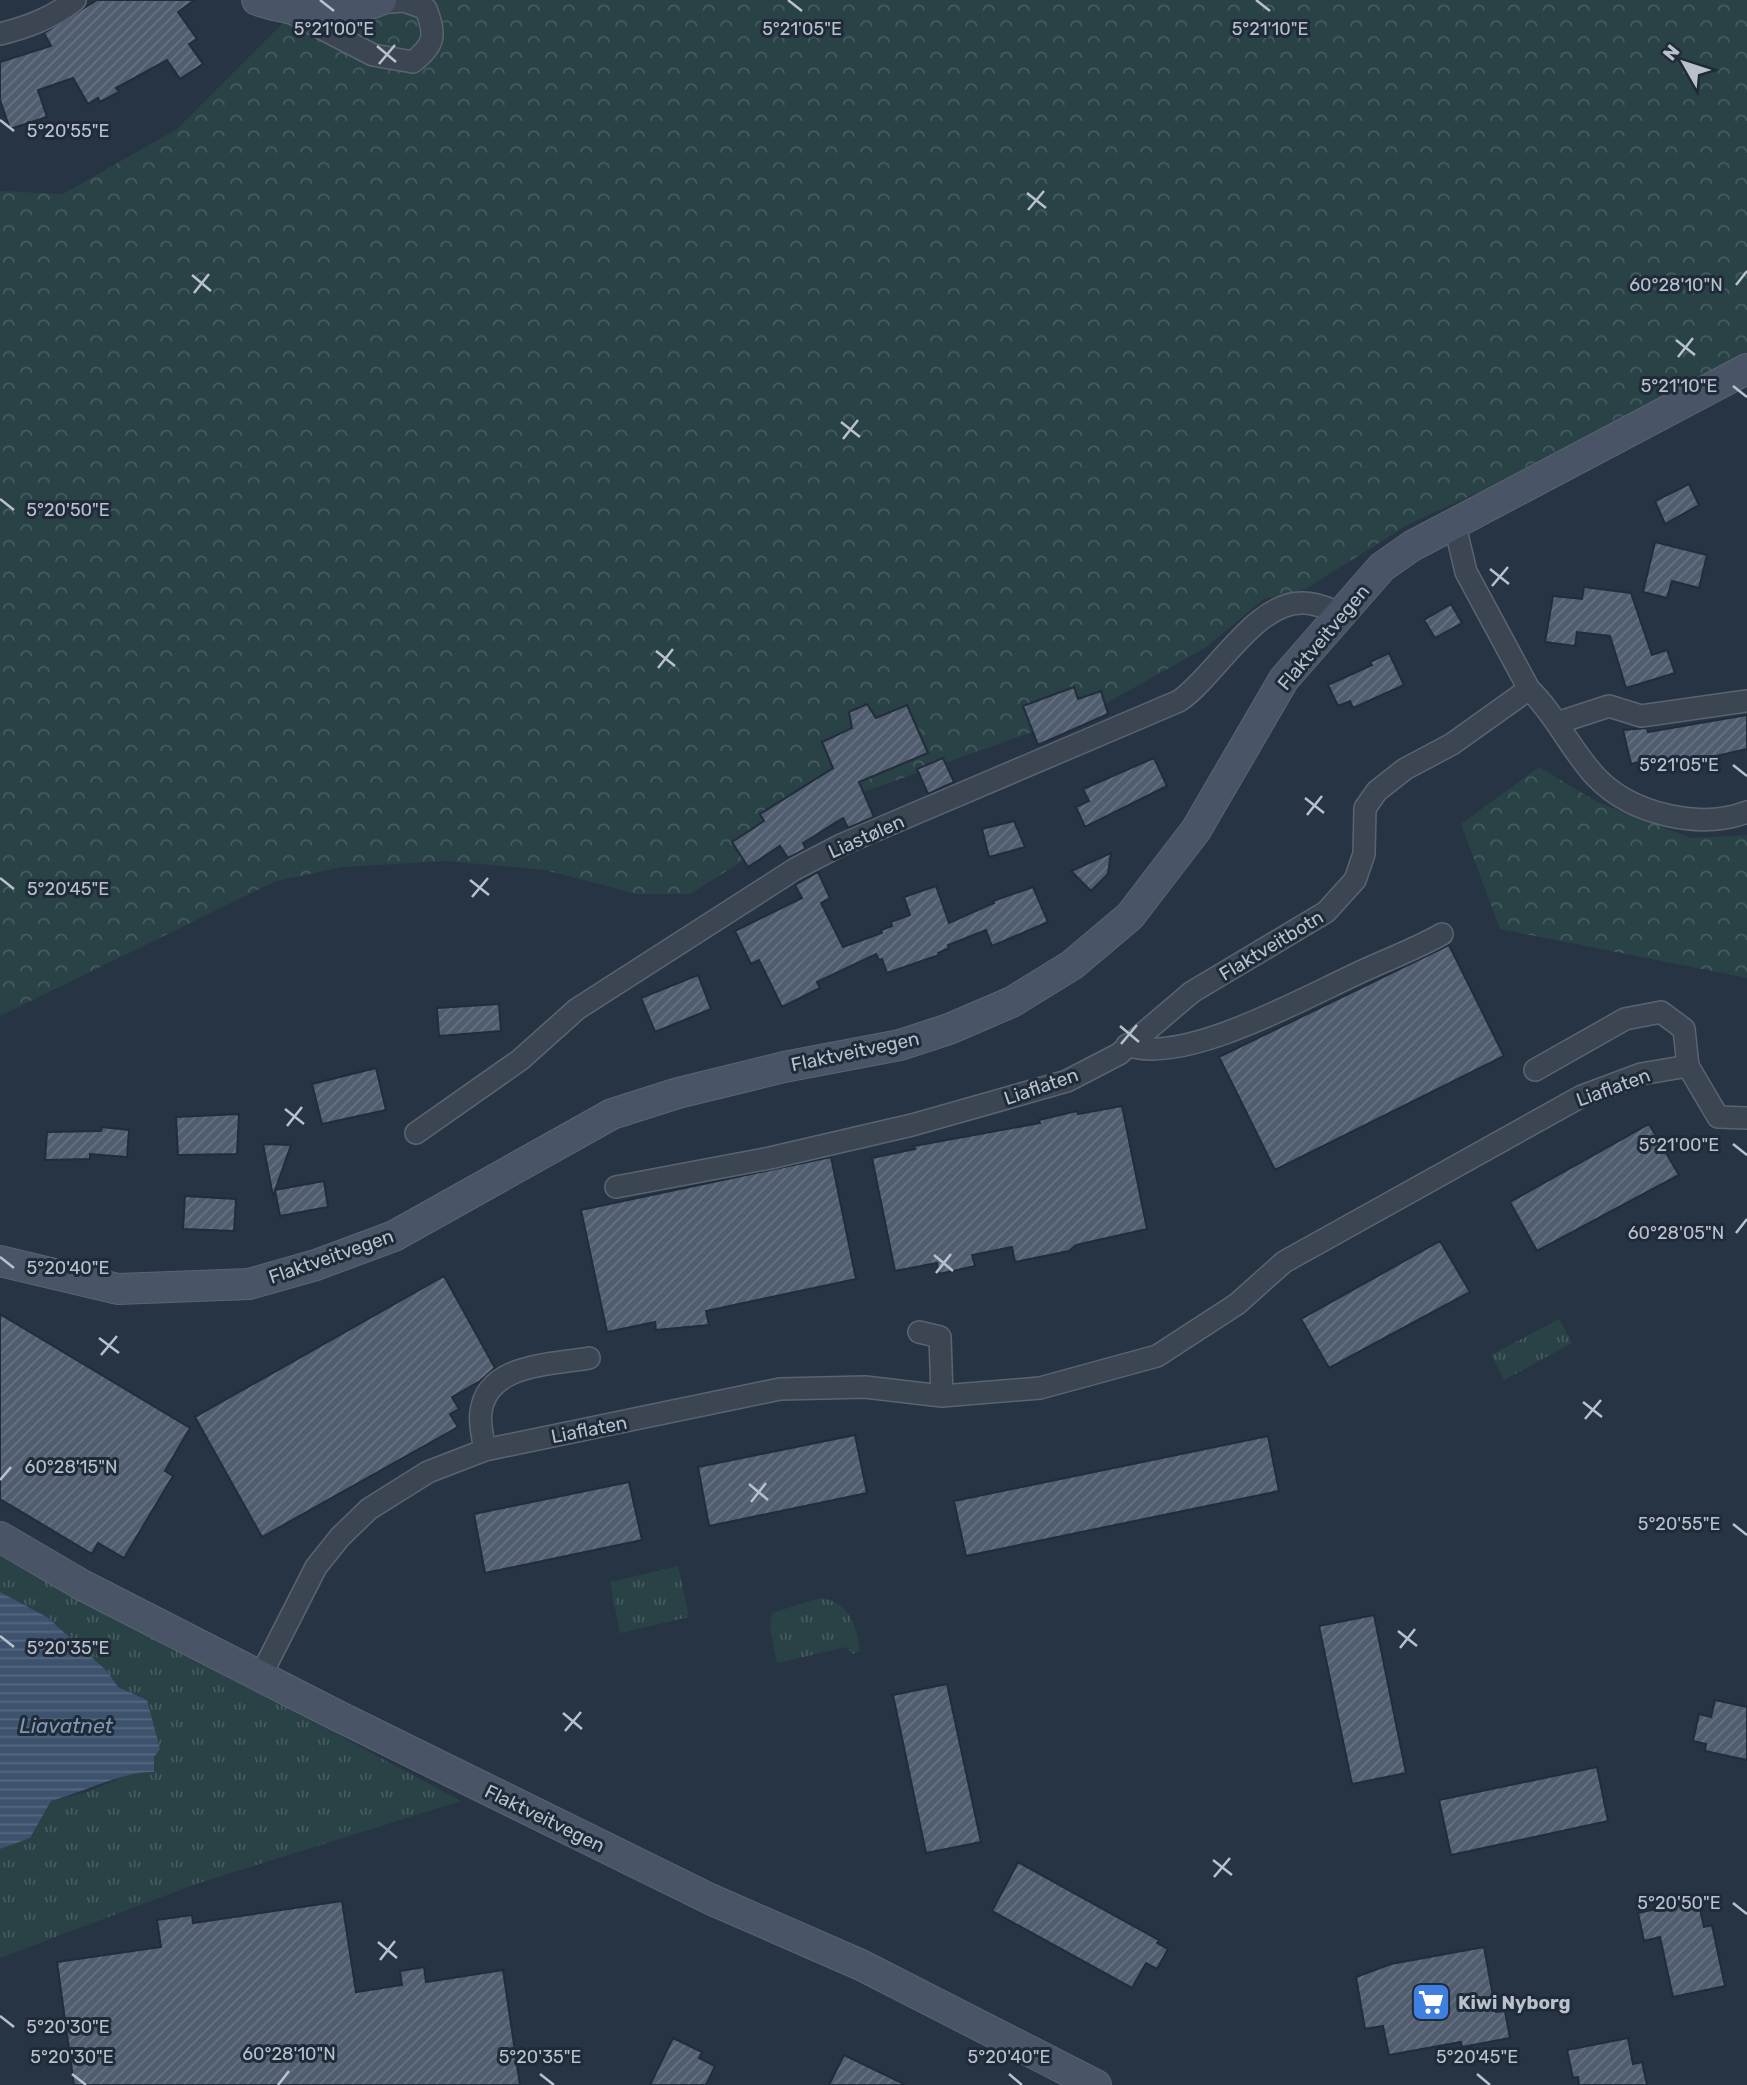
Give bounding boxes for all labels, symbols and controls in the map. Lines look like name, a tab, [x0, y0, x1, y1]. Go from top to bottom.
text: 5°21'00"E	[294, 18, 374, 40]
text: 5°21'05"E	[762, 18, 842, 40]
text: 5°21'10"E	[1232, 18, 1308, 40]
north arrow	[1649, 28, 1719, 98]
text: N	[1658, 40, 1684, 65]
text: 5°20'55"E	[27, 120, 109, 142]
text: 60°28'10"N	[1629, 274, 1723, 296]
text: 5°21'10"E	[1641, 375, 1717, 397]
text: 5°20'50"E	[26, 499, 110, 521]
street label: Flaktveitvegen	[1273, 580, 1374, 695]
text: 5°21'05"E	[1639, 754, 1719, 776]
street label: Liastølen	[825, 810, 908, 863]
text: 5°20'45"E	[27, 878, 109, 900]
street label: Flaktveitbotn	[1215, 905, 1327, 986]
street label: Flaktveitvegen	[789, 1027, 921, 1076]
street label: Liaflaten	[1001, 1063, 1081, 1110]
street label: Liaflaten	[1573, 1063, 1653, 1111]
text: 5°21'00"E	[1639, 1134, 1719, 1156]
text: 60°28'05"N	[1628, 1222, 1724, 1244]
street label: Flaktveitvegen	[266, 1224, 397, 1289]
text: 5°20'40"E	[27, 1257, 109, 1279]
street label: Liaflaten	[549, 1411, 629, 1448]
text: 60°28'15"N	[25, 1456, 117, 1478]
text: 5°20'55"E	[1638, 1513, 1720, 1535]
text: 5°20'35"E	[27, 1637, 109, 1659]
water label: Liavatnet	[19, 1713, 114, 1738]
street label: Flaktveitvegen	[481, 1779, 609, 1857]
text: 5°20'50"E	[1637, 1892, 1721, 1914]
supermarket icon: Kiwi Nyborg	[1410, 1981, 1452, 2023]
place label: Kiwi Nyborg	[1458, 1991, 1571, 2014]
text: 5°20'30"E	[26, 2016, 110, 2038]
text: 60°28'10"N	[242, 2043, 336, 2065]
text: 5°20'30"E	[30, 2046, 114, 2068]
text: 5°20'35"E	[499, 2046, 581, 2068]
text: 5°20'40"E	[968, 2046, 1050, 2068]
text: 5°20'45"E	[1436, 2046, 1518, 2068]

